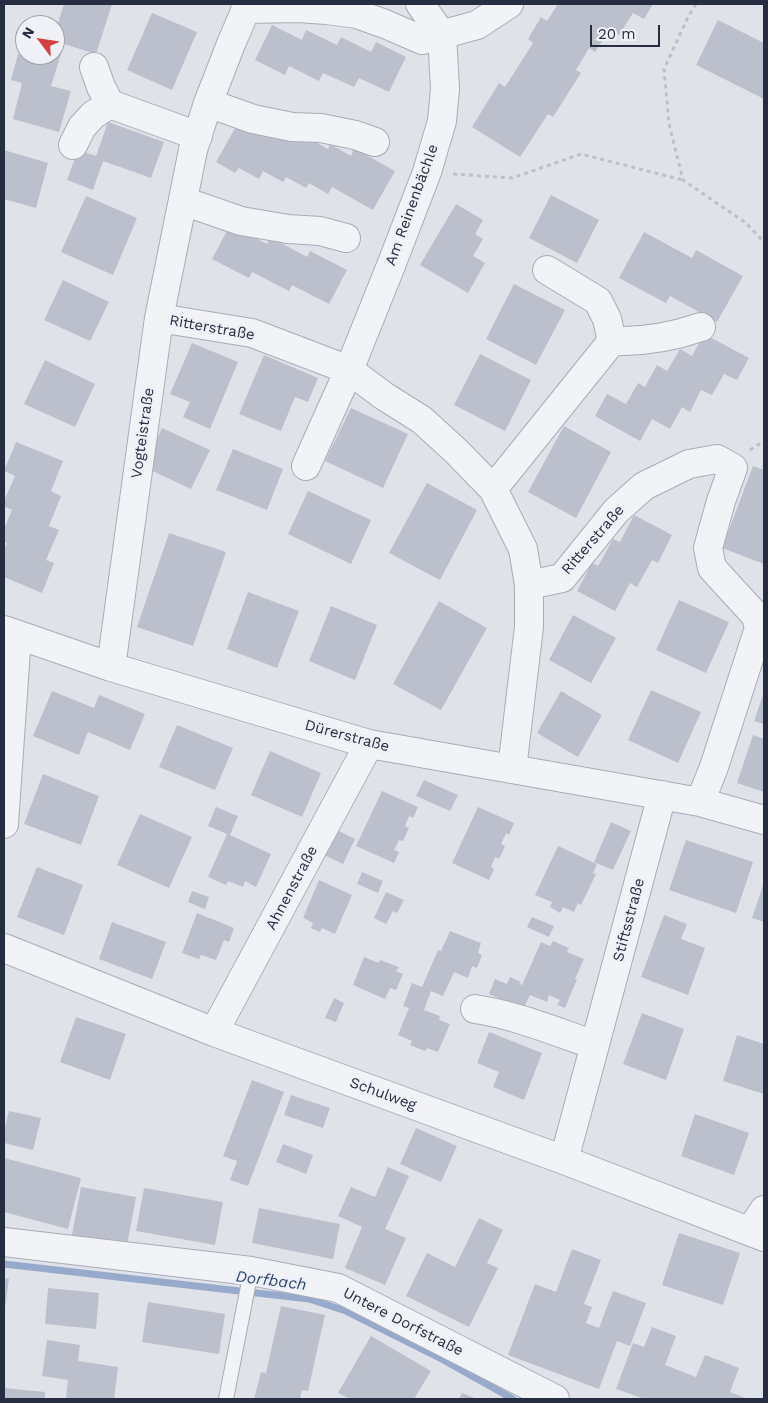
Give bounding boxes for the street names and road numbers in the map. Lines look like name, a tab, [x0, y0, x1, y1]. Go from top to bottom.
street label: Am Reinenbächle	[382, 142, 442, 268]
street label: Ritterstraße	[168, 312, 256, 344]
street label: Vogteistraße	[128, 386, 158, 480]
street label: Ritterstraße	[558, 501, 628, 579]
street label: Dürerstraße	[303, 716, 391, 756]
street label: Ahnenstraße	[262, 843, 322, 933]
street label: Stiftsstraße	[609, 876, 649, 964]
street label: Schulweg	[347, 1074, 419, 1114]
street label: Untere Dorfstraße	[340, 1284, 466, 1360]

